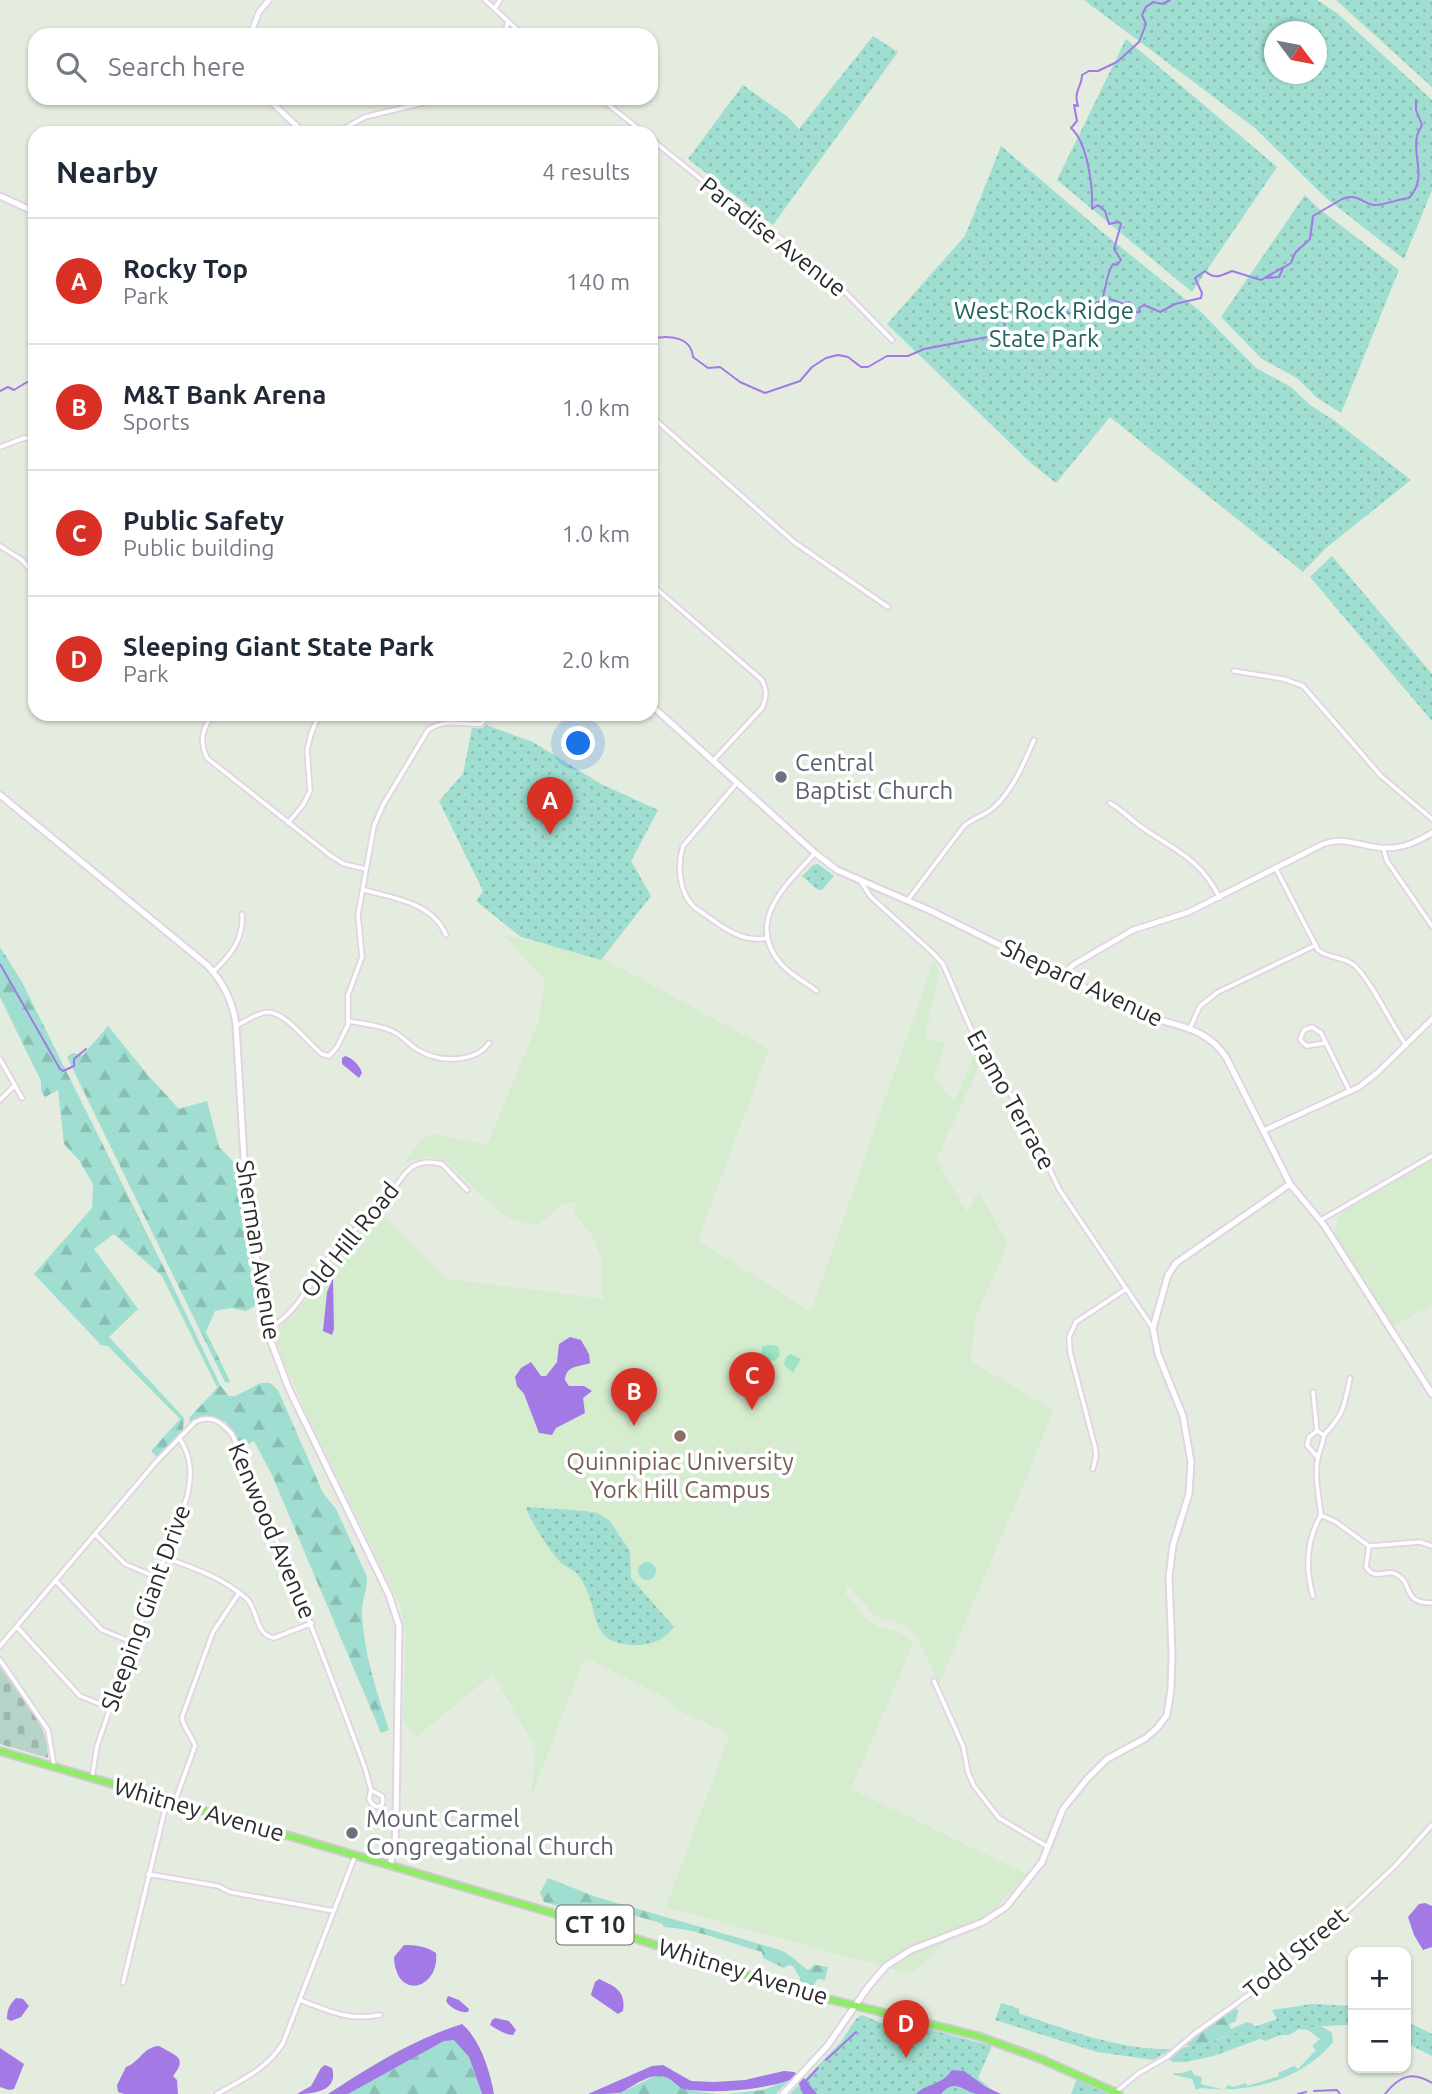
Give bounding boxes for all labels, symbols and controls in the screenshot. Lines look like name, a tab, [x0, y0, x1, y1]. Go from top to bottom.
north arrow	[1264, 21, 1327, 84]
search box	[28, 28, 658, 105]
icon: search	[52, 48, 90, 86]
text: Search here	[108, 52, 245, 81]
text: Nearby	[56, 155, 158, 189]
text: 4 results	[542, 159, 630, 184]
street label: Paradise Avenue	[695, 171, 852, 302]
text: Rocky Top	[123, 254, 248, 283]
text: A	[71, 269, 87, 294]
text: 140 m	[566, 269, 630, 294]
text: Park	[123, 283, 169, 308]
park label: West Rock Ridge State Park	[954, 297, 1134, 352]
text: M&T Bank Arena	[123, 380, 326, 409]
text: B	[71, 395, 87, 420]
text: 1.0 km	[562, 395, 630, 420]
text: Sports	[123, 409, 190, 434]
text: Public Safety	[123, 506, 284, 535]
text: C	[72, 521, 86, 546]
text: 1.0 km	[562, 521, 630, 546]
text: Public building	[123, 535, 275, 560]
text: Sleeping Giant State Park	[123, 632, 434, 661]
text: D	[71, 647, 87, 672]
text: 2.0 km	[562, 647, 630, 672]
text: Park	[123, 661, 169, 686]
your location	[561, 726, 595, 760]
place label: Central Baptist Church	[795, 749, 953, 804]
marker: Central Baptist Church	[773, 769, 789, 785]
pin: A	[527, 777, 573, 835]
street label: Shepard Avenue	[997, 933, 1167, 1032]
street label: Eramo Terrace	[962, 1025, 1061, 1174]
street label: Sherman Avenue	[231, 1158, 286, 1342]
street label: Old Hill Road	[295, 1177, 404, 1303]
pin: C	[729, 1352, 775, 1410]
pin: B	[611, 1368, 657, 1426]
marker: Quinnipiac University York Hill Campus	[672, 1428, 688, 1444]
street label: Kenwood Avenue	[223, 1439, 322, 1623]
place label: Quinnipiac University York Hill Campus	[566, 1448, 794, 1503]
street label: Sleeping Giant Drive	[96, 1501, 195, 1715]
street label: Whitney Avenue	[111, 1772, 287, 1847]
place label: Mount Carmel Congregational Church	[366, 1805, 614, 1860]
marker: Mount Carmel Congregational Church	[344, 1825, 360, 1841]
street label: Todd Street	[1238, 1901, 1353, 2004]
road number: CT 10	[556, 1906, 634, 1944]
street label: Whitney Avenue	[655, 1933, 831, 2010]
map controls	[1348, 1947, 1411, 2073]
button: +	[1348, 1947, 1411, 2010]
pin: D	[883, 2000, 929, 2058]
button: −	[1348, 2010, 1411, 2073]

